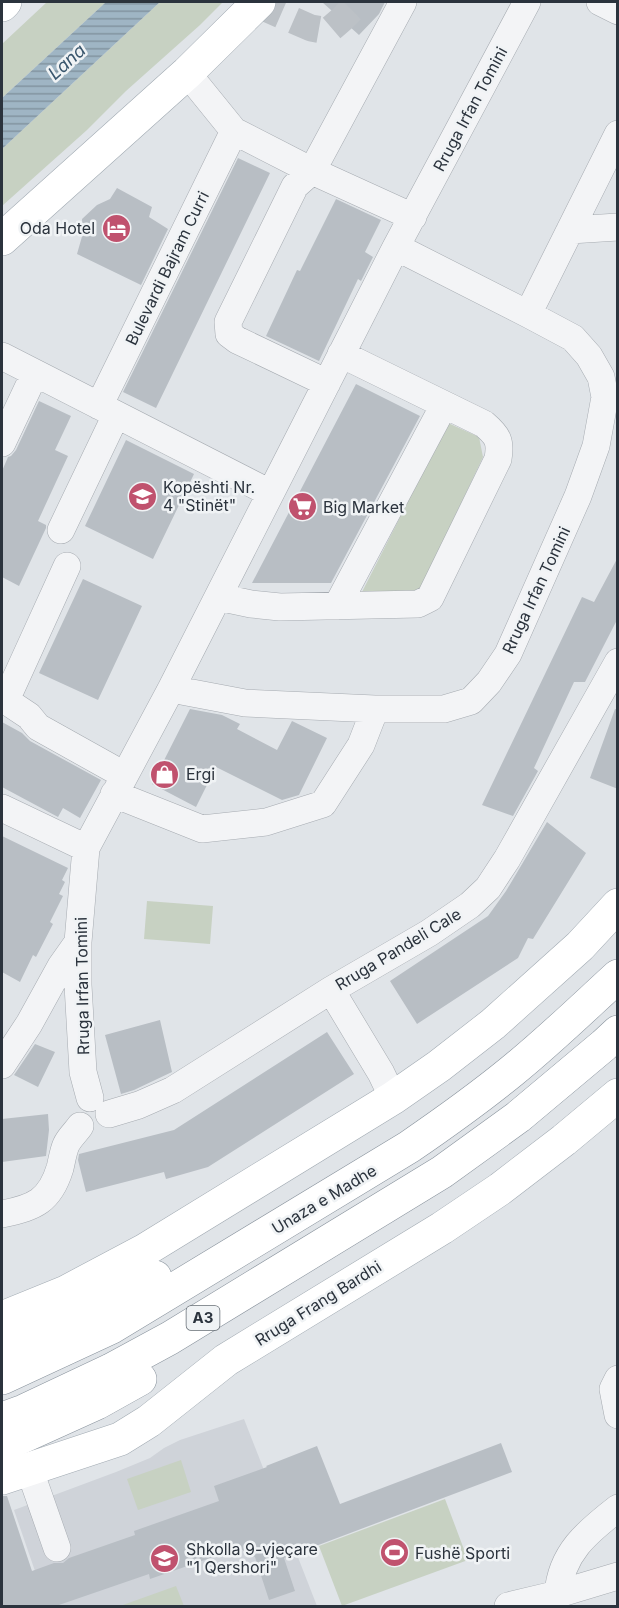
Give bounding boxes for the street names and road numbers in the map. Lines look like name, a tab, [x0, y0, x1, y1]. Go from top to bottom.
street label: Rruga Irfan Tomini	[429, 43, 511, 175]
street label: Bulevardi Bajram Curri	[121, 188, 213, 348]
street label: Rruga Irfan Tomini	[498, 523, 574, 657]
street label: Rruga Pandeli Cale	[332, 904, 464, 994]
street label: Rruga Irfan Tomini	[71, 917, 93, 1055]
street label: Unaza e Madhe	[268, 1160, 380, 1238]
street label: Rruga Frang Bardhi	[251, 1256, 385, 1350]
road number: A3	[186, 1306, 220, 1330]

